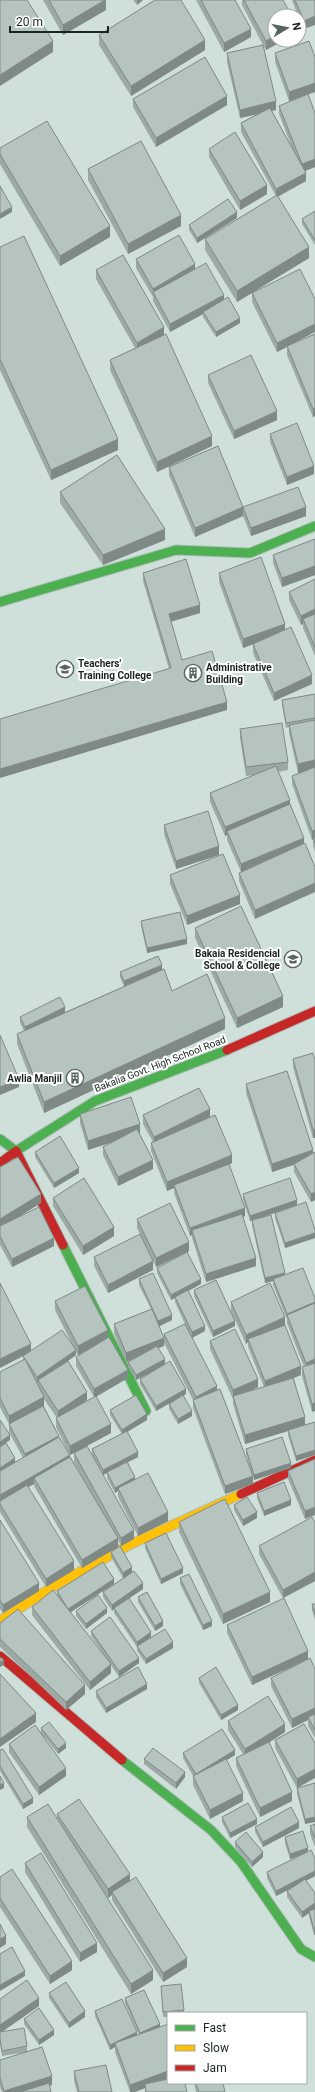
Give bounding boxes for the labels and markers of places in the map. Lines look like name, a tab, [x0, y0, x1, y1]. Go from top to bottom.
place label: Teachers' Training College	[78, 658, 152, 681]
school or university icon: Teachers' Training College	[55, 659, 75, 679]
place label: Administrative Building	[206, 662, 272, 685]
building icon: Administrative Building	[183, 663, 203, 683]
place label: Bakaia Residencial School & College	[195, 948, 281, 971]
school or university icon: Bakaia Residencial School & College	[283, 949, 303, 969]
building icon: Awlia Manjil	[65, 1068, 85, 1088]
place label: Awlia Manjil	[7, 1073, 62, 1084]

